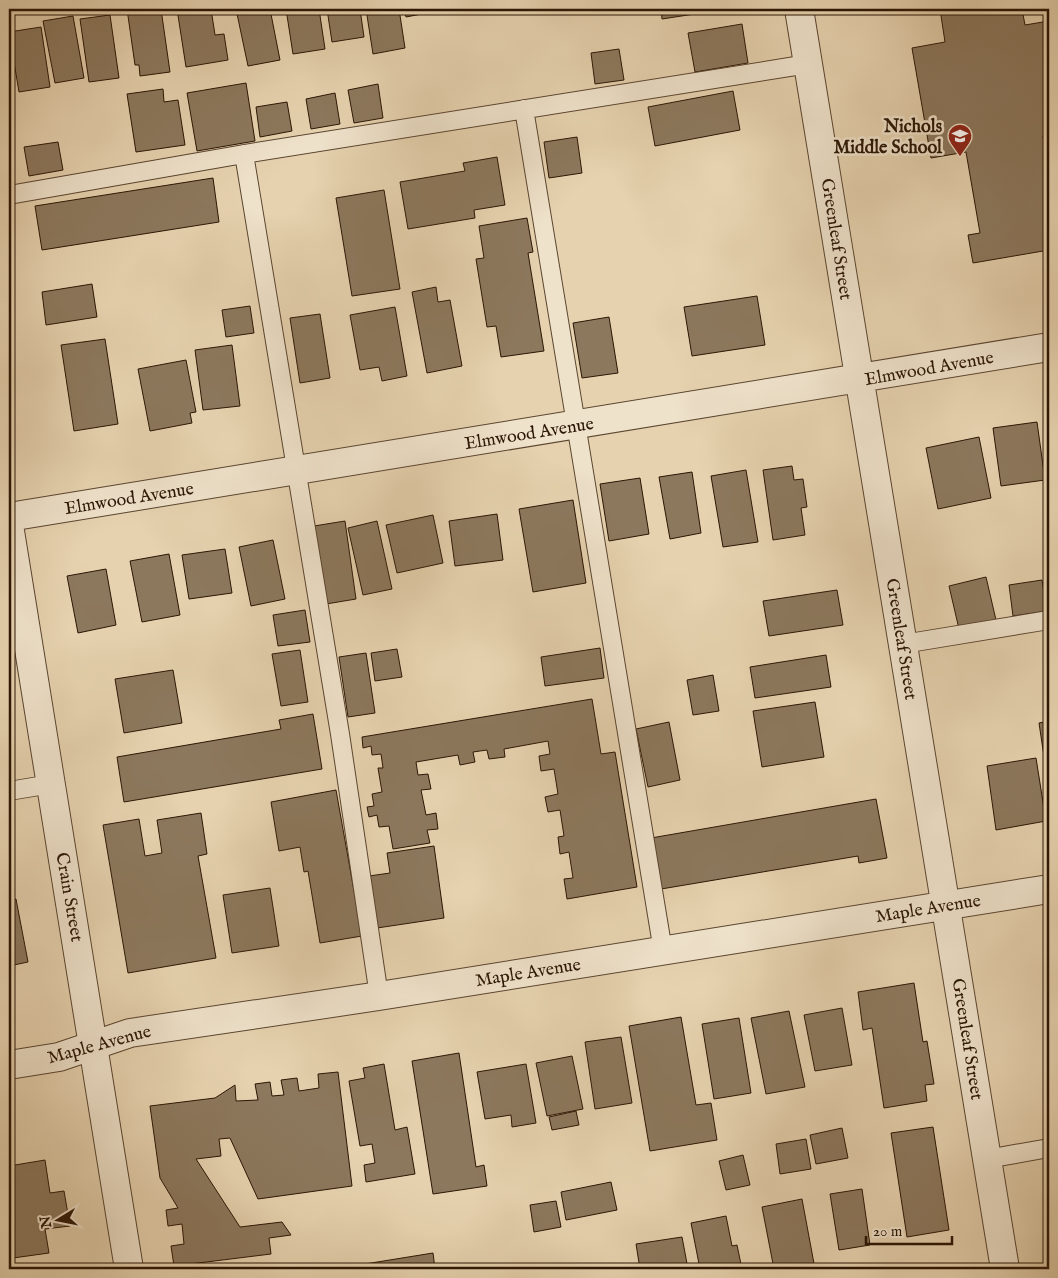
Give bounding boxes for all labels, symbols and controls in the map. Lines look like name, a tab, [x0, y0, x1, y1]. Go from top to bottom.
place label: Nichols Middle School	[833, 116, 943, 160]
school or university icon: Nichols Middle School	[947, 123, 973, 157]
street label: Greenleaf Street	[815, 177, 857, 302]
street label: Elmwood Avenue	[863, 347, 996, 392]
street label: Elmwood Avenue	[463, 413, 596, 456]
street label: Elmwood Avenue	[63, 478, 196, 521]
street label: Greenleaf Street	[880, 577, 922, 702]
street label: Crain Street	[49, 851, 88, 944]
street label: Maple Avenue	[874, 890, 983, 929]
street label: Maple Avenue	[474, 954, 583, 993]
street label: Greenleaf Street	[946, 977, 988, 1102]
street label: Maple Avenue	[45, 1021, 154, 1070]
north arrow	[32, 1196, 82, 1246]
scale bar	[866, 1213, 952, 1245]
text: N	[36, 1215, 56, 1231]
text: 20 m	[873, 1222, 903, 1241]

